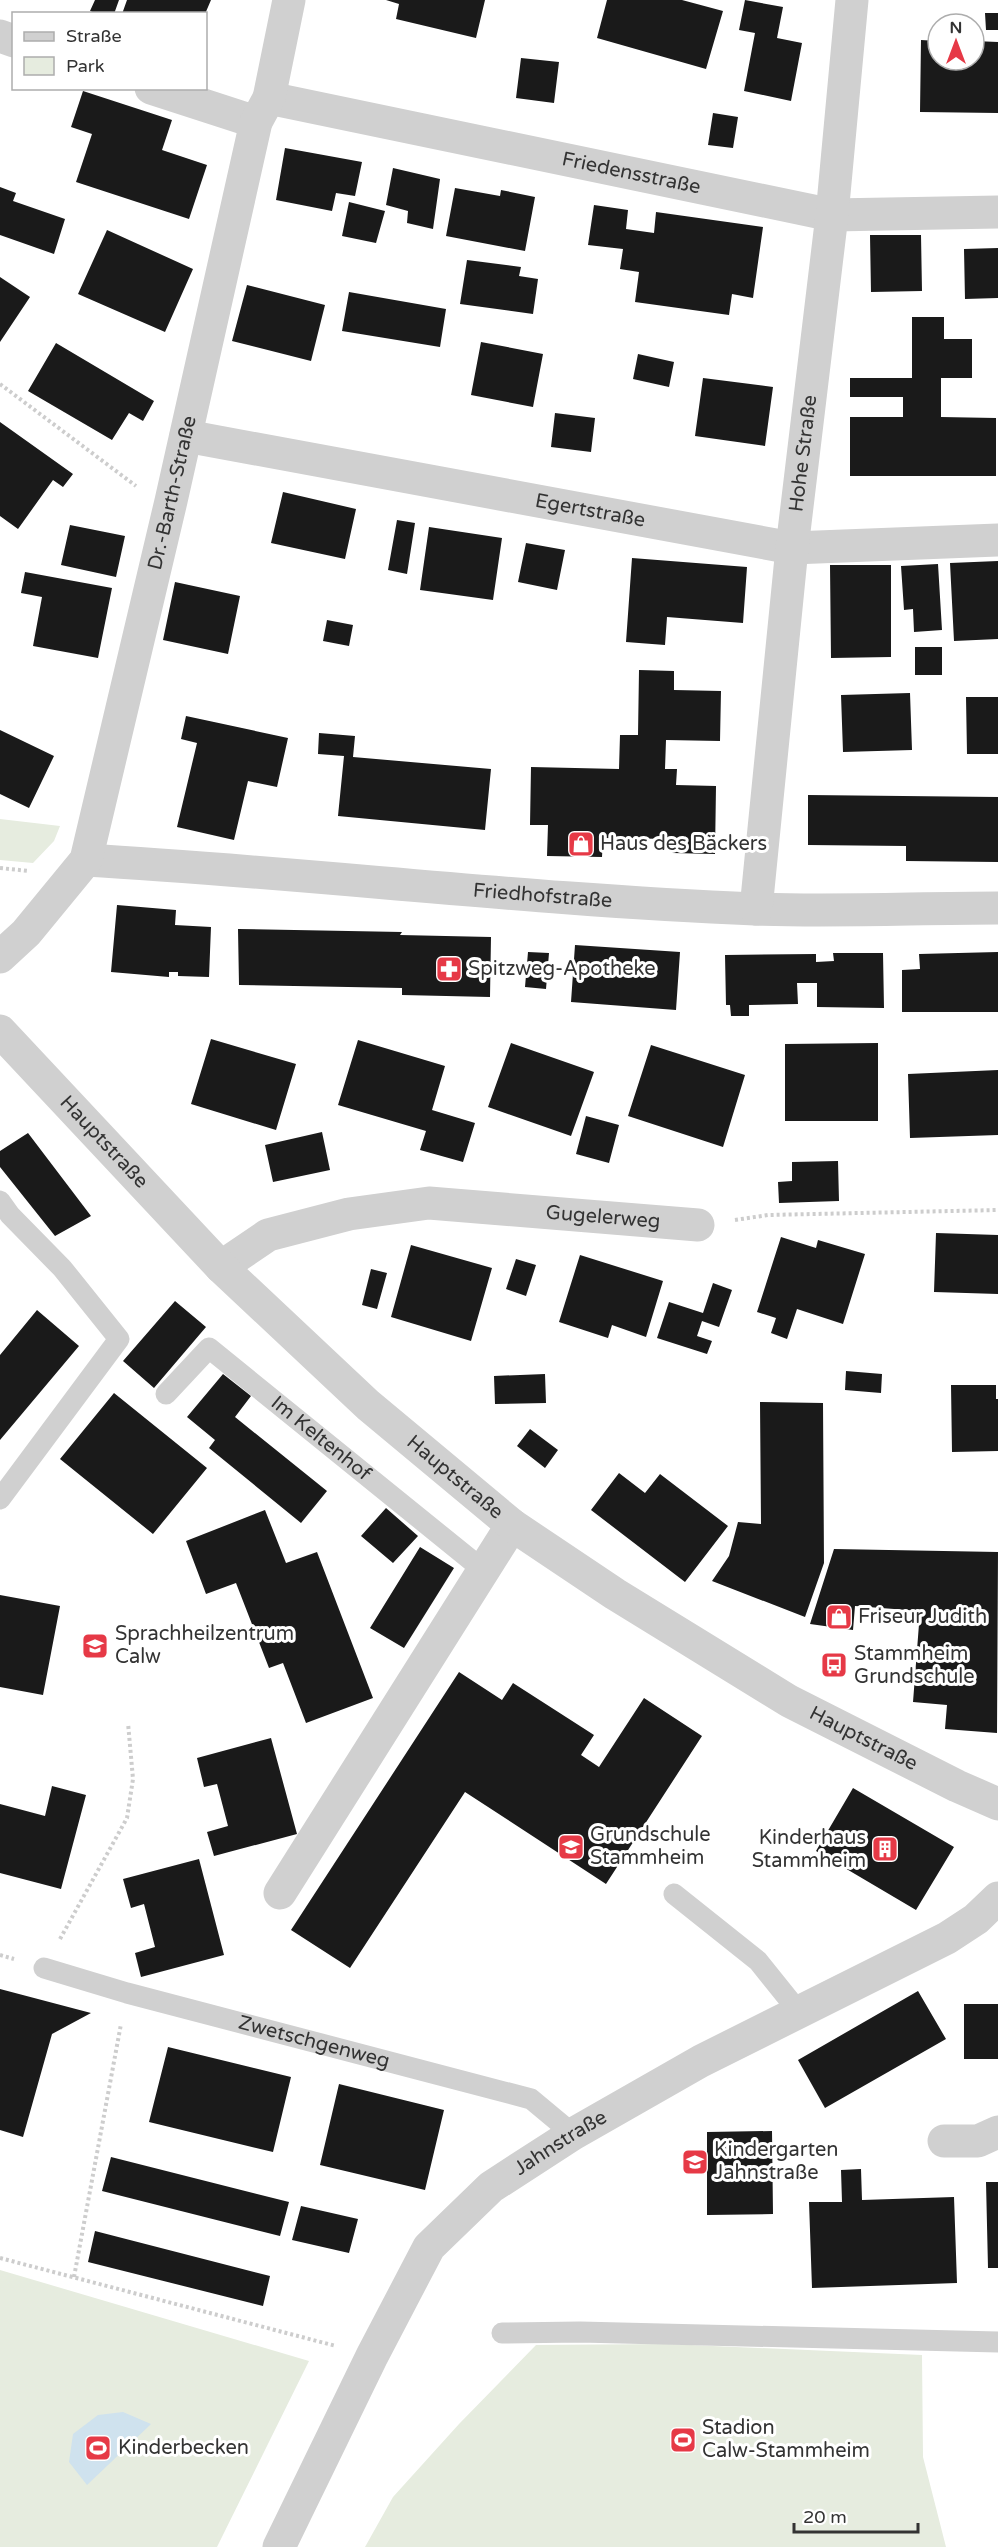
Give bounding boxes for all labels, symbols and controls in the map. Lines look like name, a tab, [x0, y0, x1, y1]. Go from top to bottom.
legend	[12, 12, 207, 90]
north arrow	[926, 12, 986, 72]
text: N	[950, 18, 962, 38]
text: Straße	[66, 25, 122, 47]
text: Park	[66, 55, 105, 77]
street label: Friedensstraße	[560, 147, 703, 199]
street label: Hohe Straße	[784, 394, 822, 513]
street label: Dr.-Barth-Straße	[143, 413, 202, 572]
street label: Egertstraße	[533, 489, 647, 533]
shop icon: Haus des Bäckers	[566, 829, 596, 859]
place label: Haus des Bäckers	[600, 832, 767, 856]
street label: Friedhofstraße	[472, 878, 613, 913]
pharmacy icon: Spitzweg-Apotheke	[434, 954, 464, 984]
place label: Spitzweg-Apotheke	[468, 957, 656, 981]
street label: Hauptstraße	[55, 1091, 153, 1193]
street label: Gugelerweg	[545, 1201, 661, 1234]
street label: Im Keltenhof	[266, 1391, 376, 1486]
street label: Hauptstraße	[402, 1430, 508, 1524]
shop icon: Friseur Judith	[824, 1602, 854, 1632]
place label: Friseur Judith	[858, 1605, 987, 1629]
place label: Sprachheilzentrum Calw	[115, 1622, 294, 1669]
school or university icon: Sprachheilzentrum Calw	[80, 1631, 110, 1661]
place label: Stammheim Grundschule	[854, 1642, 975, 1689]
bus stop icon: Stammheim Grundschule	[819, 1650, 849, 1680]
street label: Hauptstraße	[805, 1701, 922, 1776]
place label: Grundschule Stammheim	[590, 1823, 711, 1870]
place label: Kinderhaus Stammheim	[752, 1826, 866, 1873]
school or university icon: Grundschule Stammheim	[556, 1832, 586, 1862]
building icon: Kinderhaus Stammheim	[870, 1834, 900, 1864]
street label: Zwetschgenweg	[236, 2011, 392, 2073]
street label: Jahnstraße	[510, 2105, 611, 2181]
place label: Kindergarten Jahnstraße	[714, 2138, 838, 2185]
school or university icon: Kindergarten Jahnstraße	[680, 2147, 710, 2177]
place label: Stadion Calw-Stammheim	[702, 2416, 870, 2463]
sports icon: Stadion Calw-Stammheim	[668, 2425, 698, 2455]
sports icon: Kinderbecken	[83, 2433, 113, 2463]
place label: Kinderbecken	[118, 2436, 249, 2460]
scale bar	[794, 2496, 918, 2534]
text: 20 m	[803, 2506, 847, 2528]

